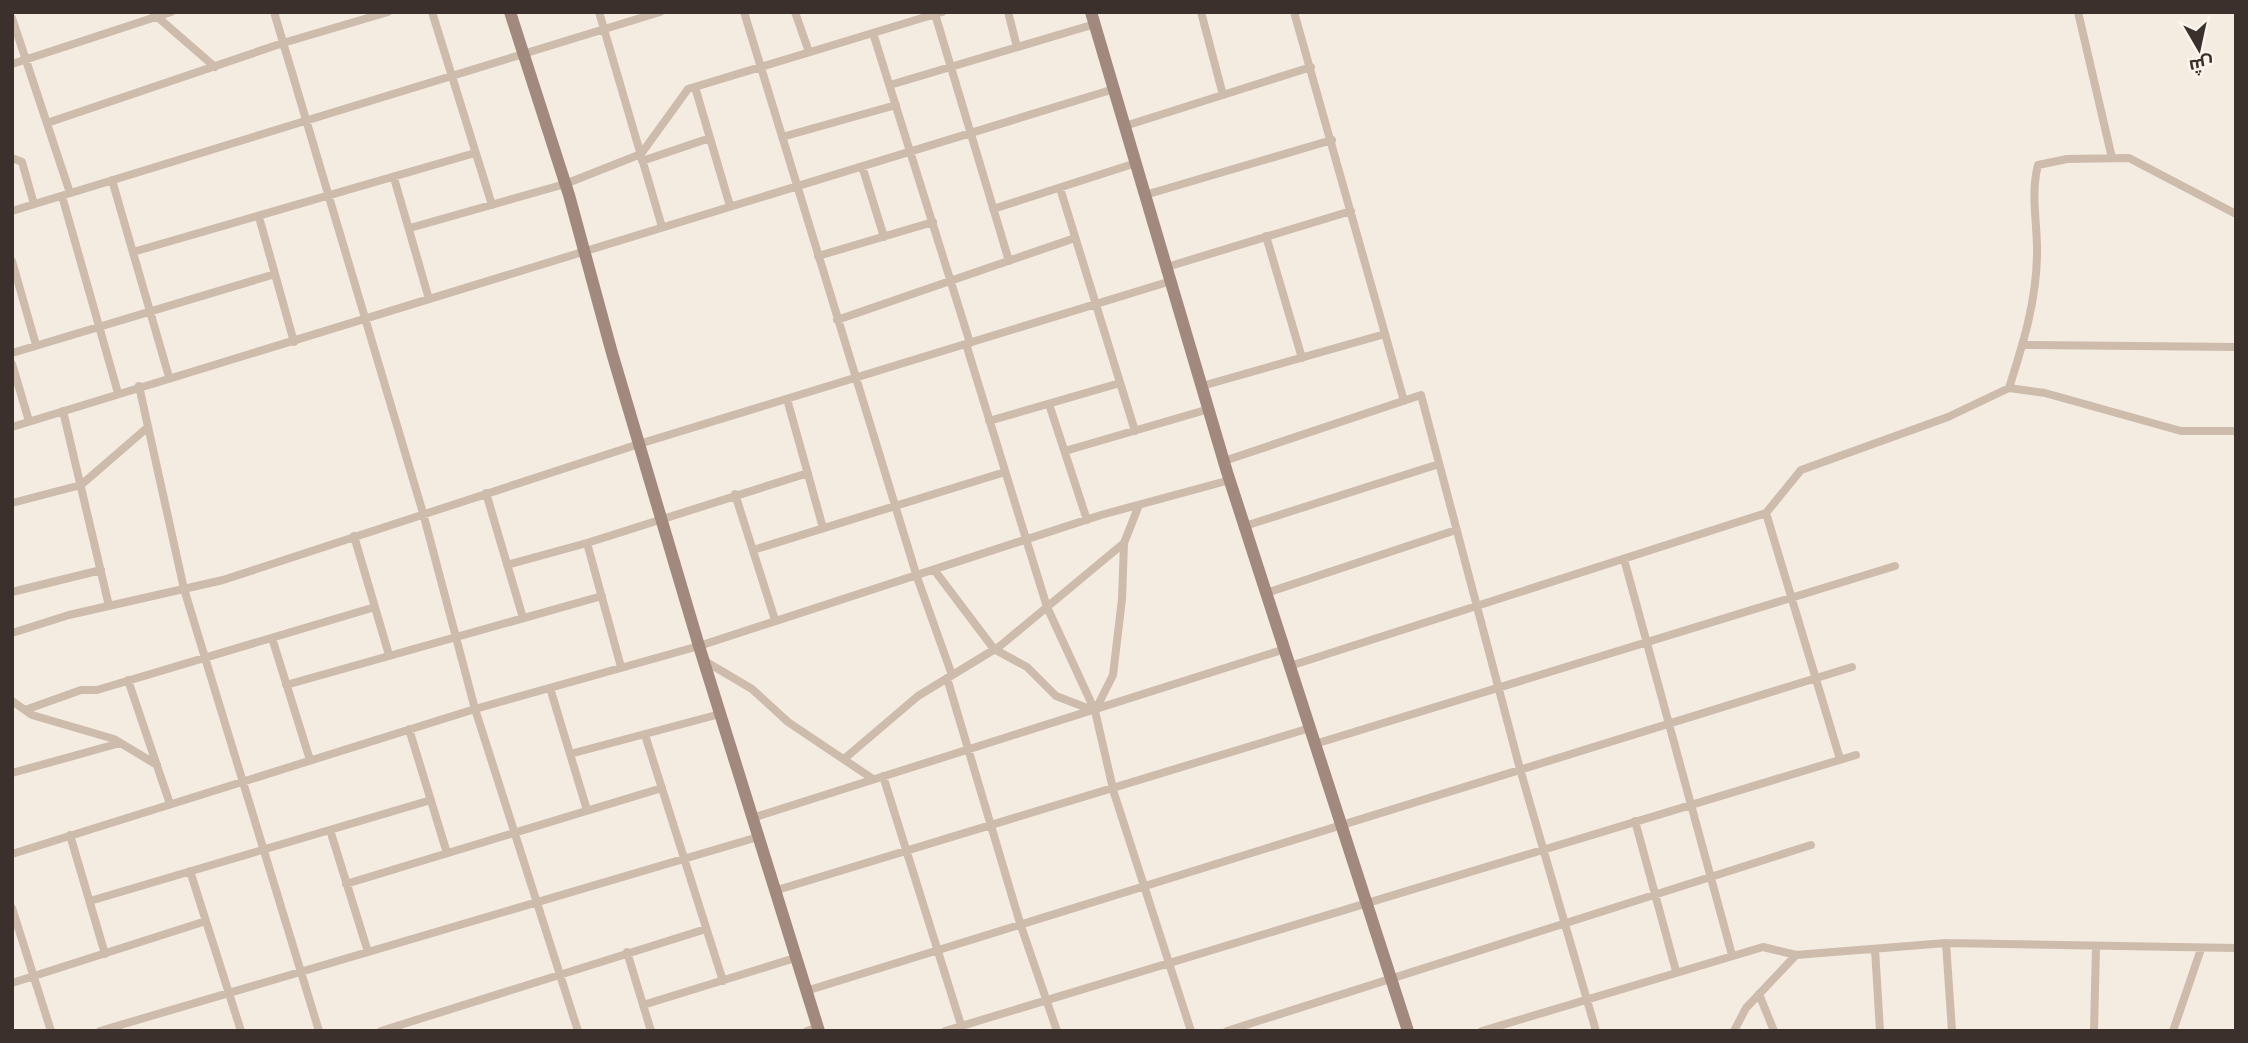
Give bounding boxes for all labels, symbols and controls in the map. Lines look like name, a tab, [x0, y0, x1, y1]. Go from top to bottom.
north arrow	[2164, 14, 2234, 84]
text: ش	[2188, 52, 2215, 79]

